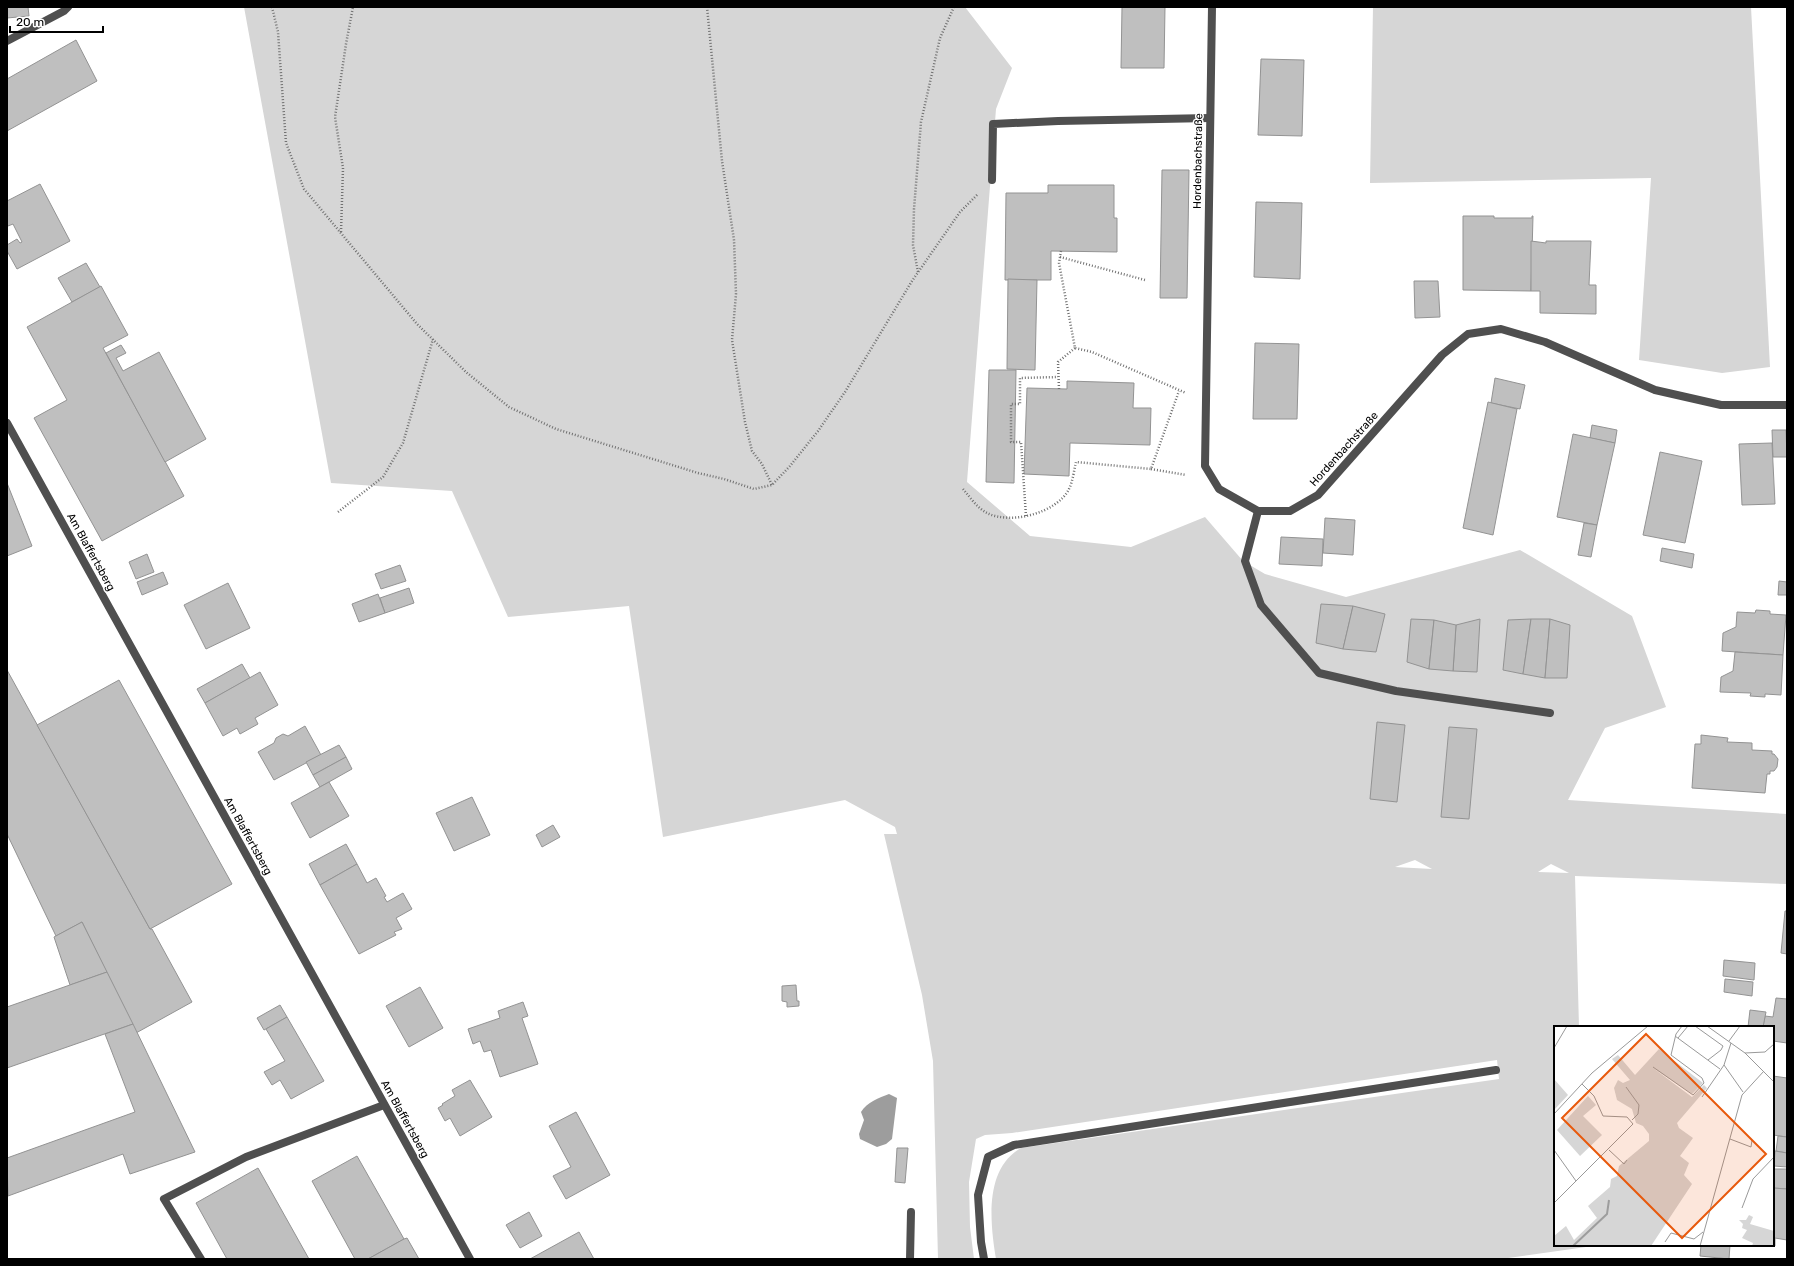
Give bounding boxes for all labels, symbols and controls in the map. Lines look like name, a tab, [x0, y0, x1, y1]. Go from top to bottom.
scale bar	[10, 8, 103, 34]
text: 20 m	[16, 15, 44, 29]
street label: Hordenbachstraße	[1191, 113, 1205, 209]
street label: Hordenbachstraße	[1307, 409, 1381, 489]
street label: Am Blaffertsberg	[64, 511, 118, 593]
street label: Am Blaffertsberg	[221, 795, 275, 877]
inset map	[1554, 1026, 1774, 1246]
street label: Am Blaffertsberg	[378, 1078, 432, 1160]

